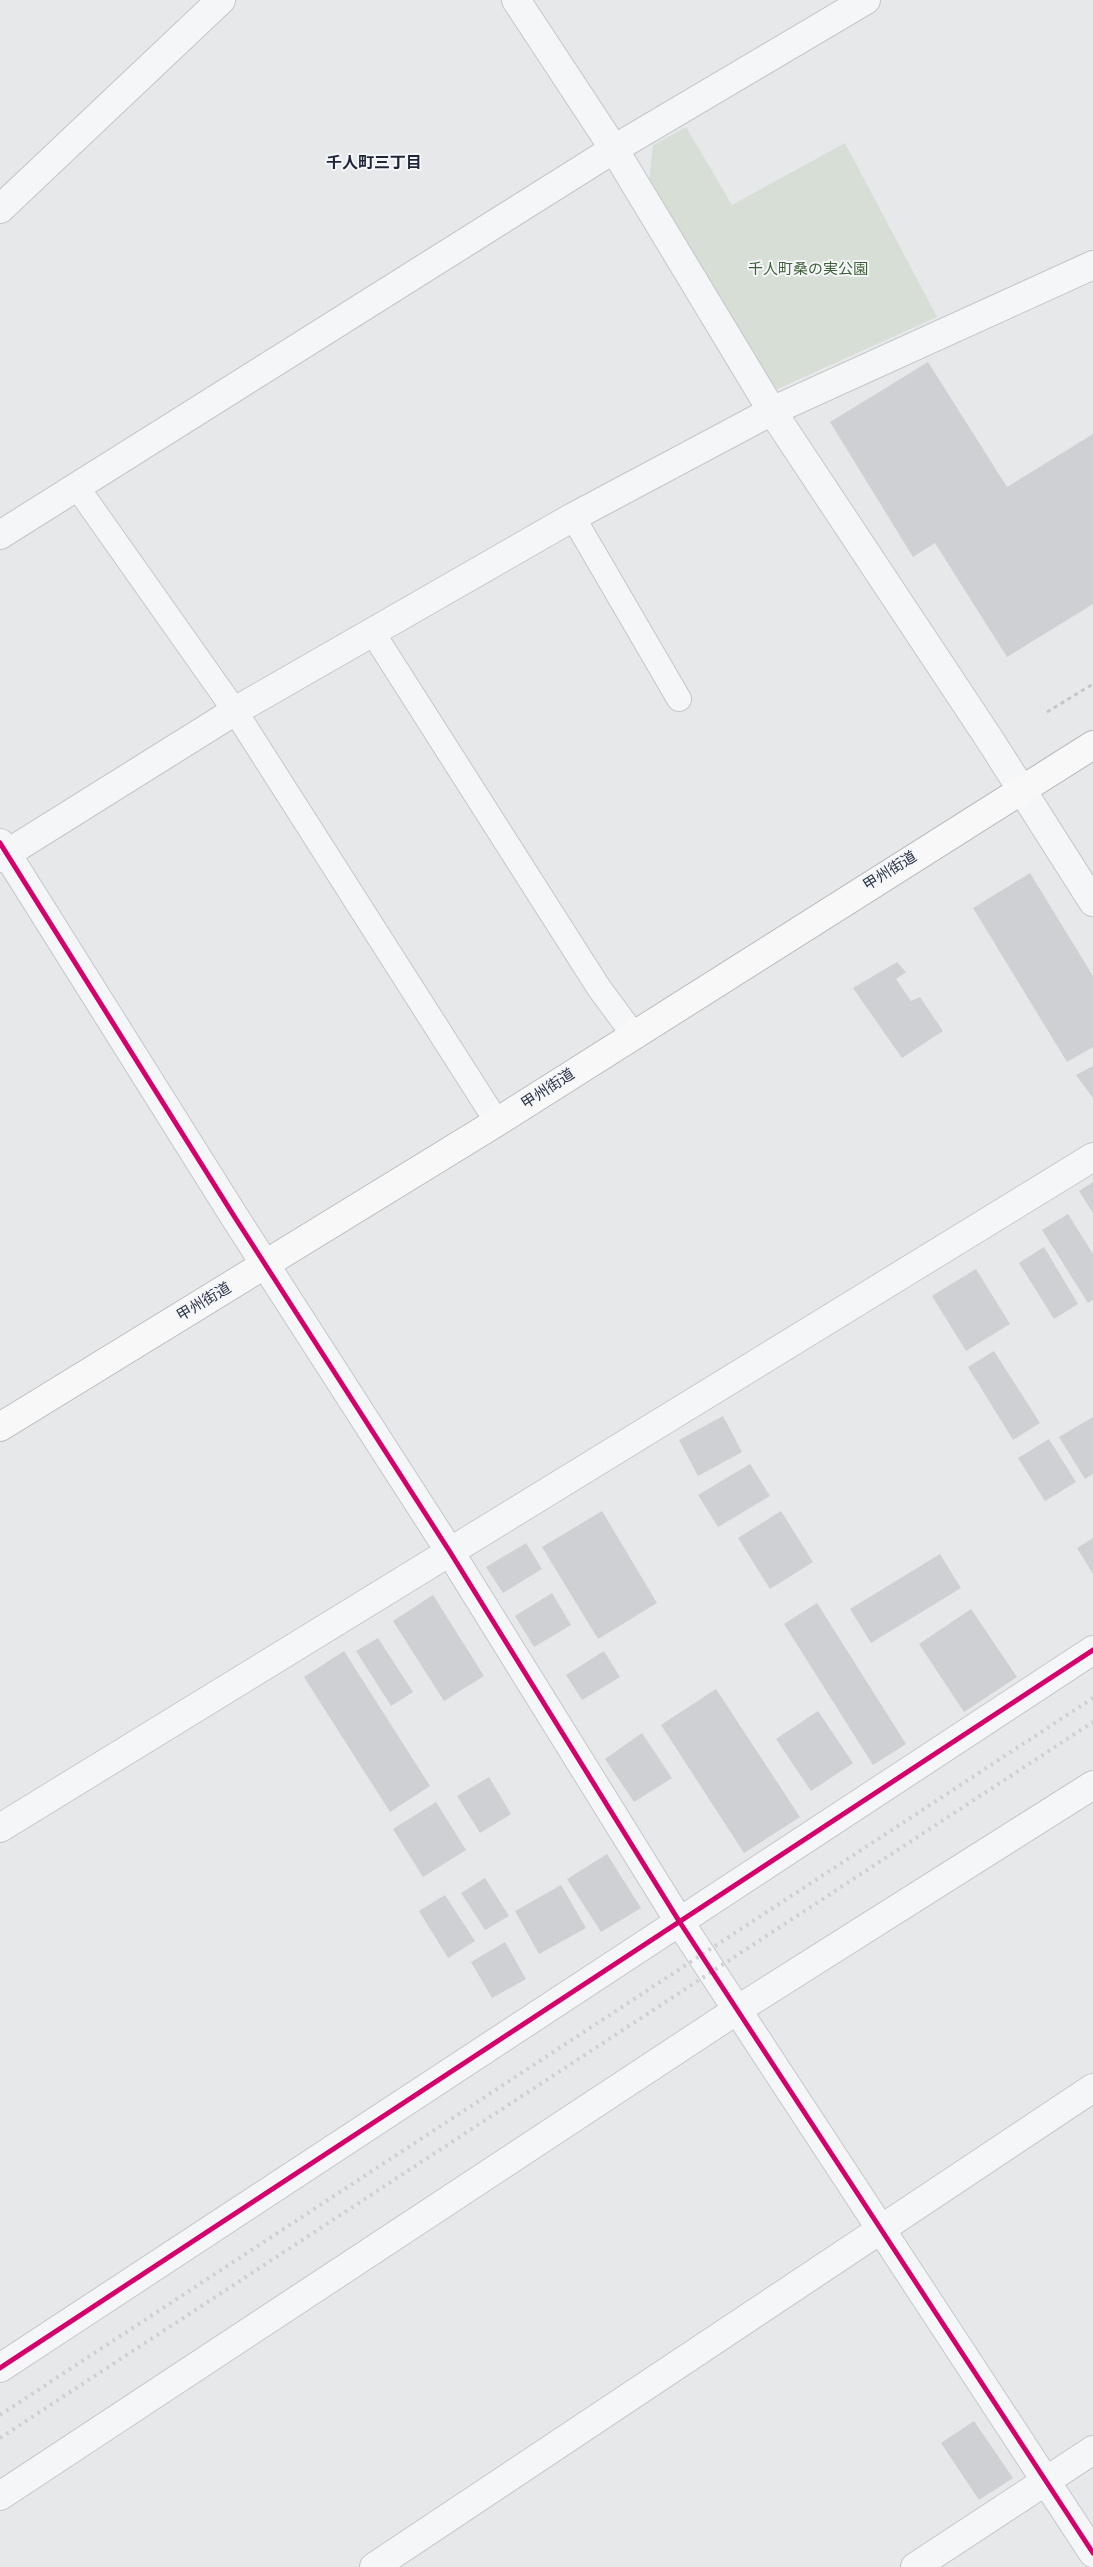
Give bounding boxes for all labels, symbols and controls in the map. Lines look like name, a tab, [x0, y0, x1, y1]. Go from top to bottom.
district label: 千人町三丁目	[326, 153, 422, 173]
park label: 千人町桑の実公園	[748, 260, 868, 278]
street label: 甲州街道	[860, 847, 920, 895]
street label: 甲州街道	[518, 1065, 578, 1113]
street label: 甲州街道	[174, 1279, 234, 1325]

